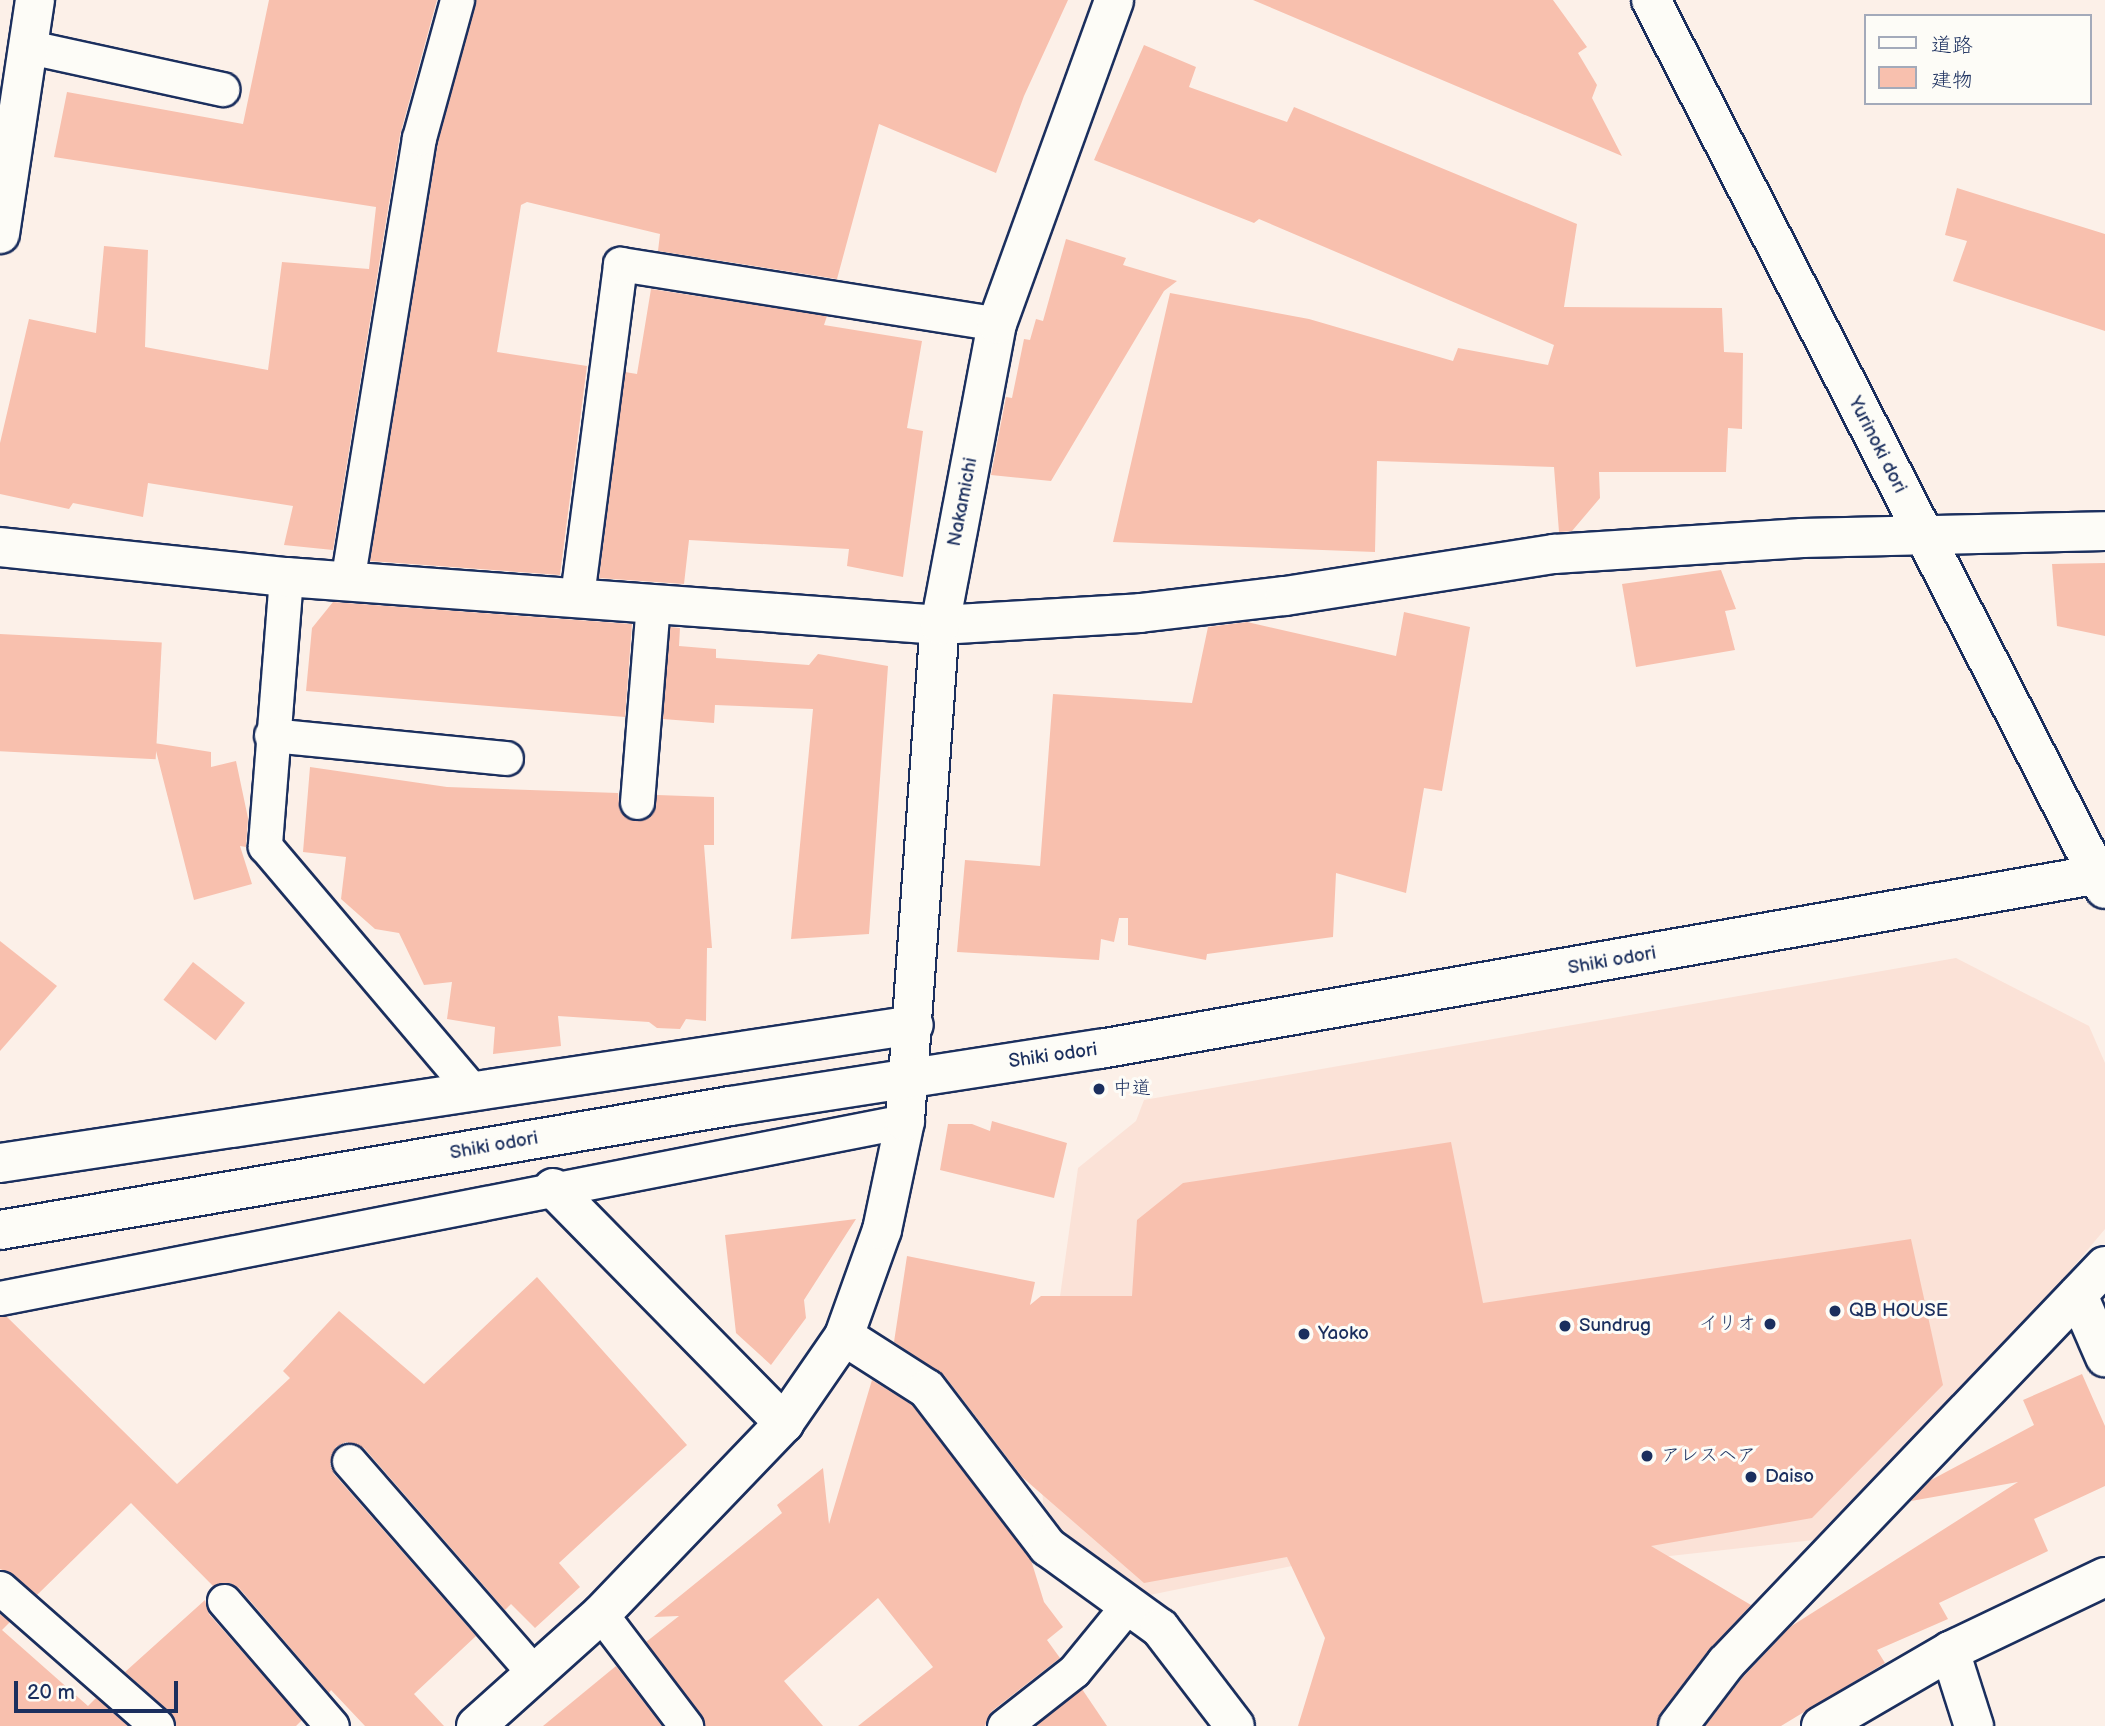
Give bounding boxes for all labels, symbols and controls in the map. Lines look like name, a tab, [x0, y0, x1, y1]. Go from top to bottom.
legend	[1864, 14, 2091, 105]
text: 道路	[1931, 33, 1973, 58]
text: 建物	[1931, 68, 1973, 93]
street label: Yurinoki dori	[1843, 393, 1911, 497]
street label: Nakamichi	[943, 456, 983, 548]
street label: Shiki odori	[1566, 942, 1658, 980]
street label: Shiki odori	[1007, 1039, 1099, 1073]
place label: 中道	[1113, 1078, 1151, 1100]
marker: 中道	[1091, 1081, 1107, 1097]
street label: Shiki odori	[448, 1127, 540, 1165]
place label: QB HOUSE	[1849, 1300, 1948, 1322]
marker: QB HOUSE	[1827, 1303, 1843, 1319]
place label: イリオ	[1699, 1313, 1756, 1335]
place label: Sundrug	[1579, 1315, 1651, 1337]
marker: イリオ	[1762, 1316, 1778, 1332]
marker: Sundrug	[1557, 1318, 1573, 1334]
place label: Yaoko	[1318, 1323, 1369, 1345]
marker: Yaoko	[1296, 1326, 1312, 1342]
place label: アレスヘア	[1661, 1445, 1756, 1467]
marker: アレスヘア	[1639, 1448, 1655, 1464]
place label: Daiso	[1765, 1466, 1814, 1488]
marker: Daiso	[1743, 1469, 1759, 1485]
scale bar	[18, 1666, 182, 1710]
text: 20 m	[27, 1680, 75, 1705]

